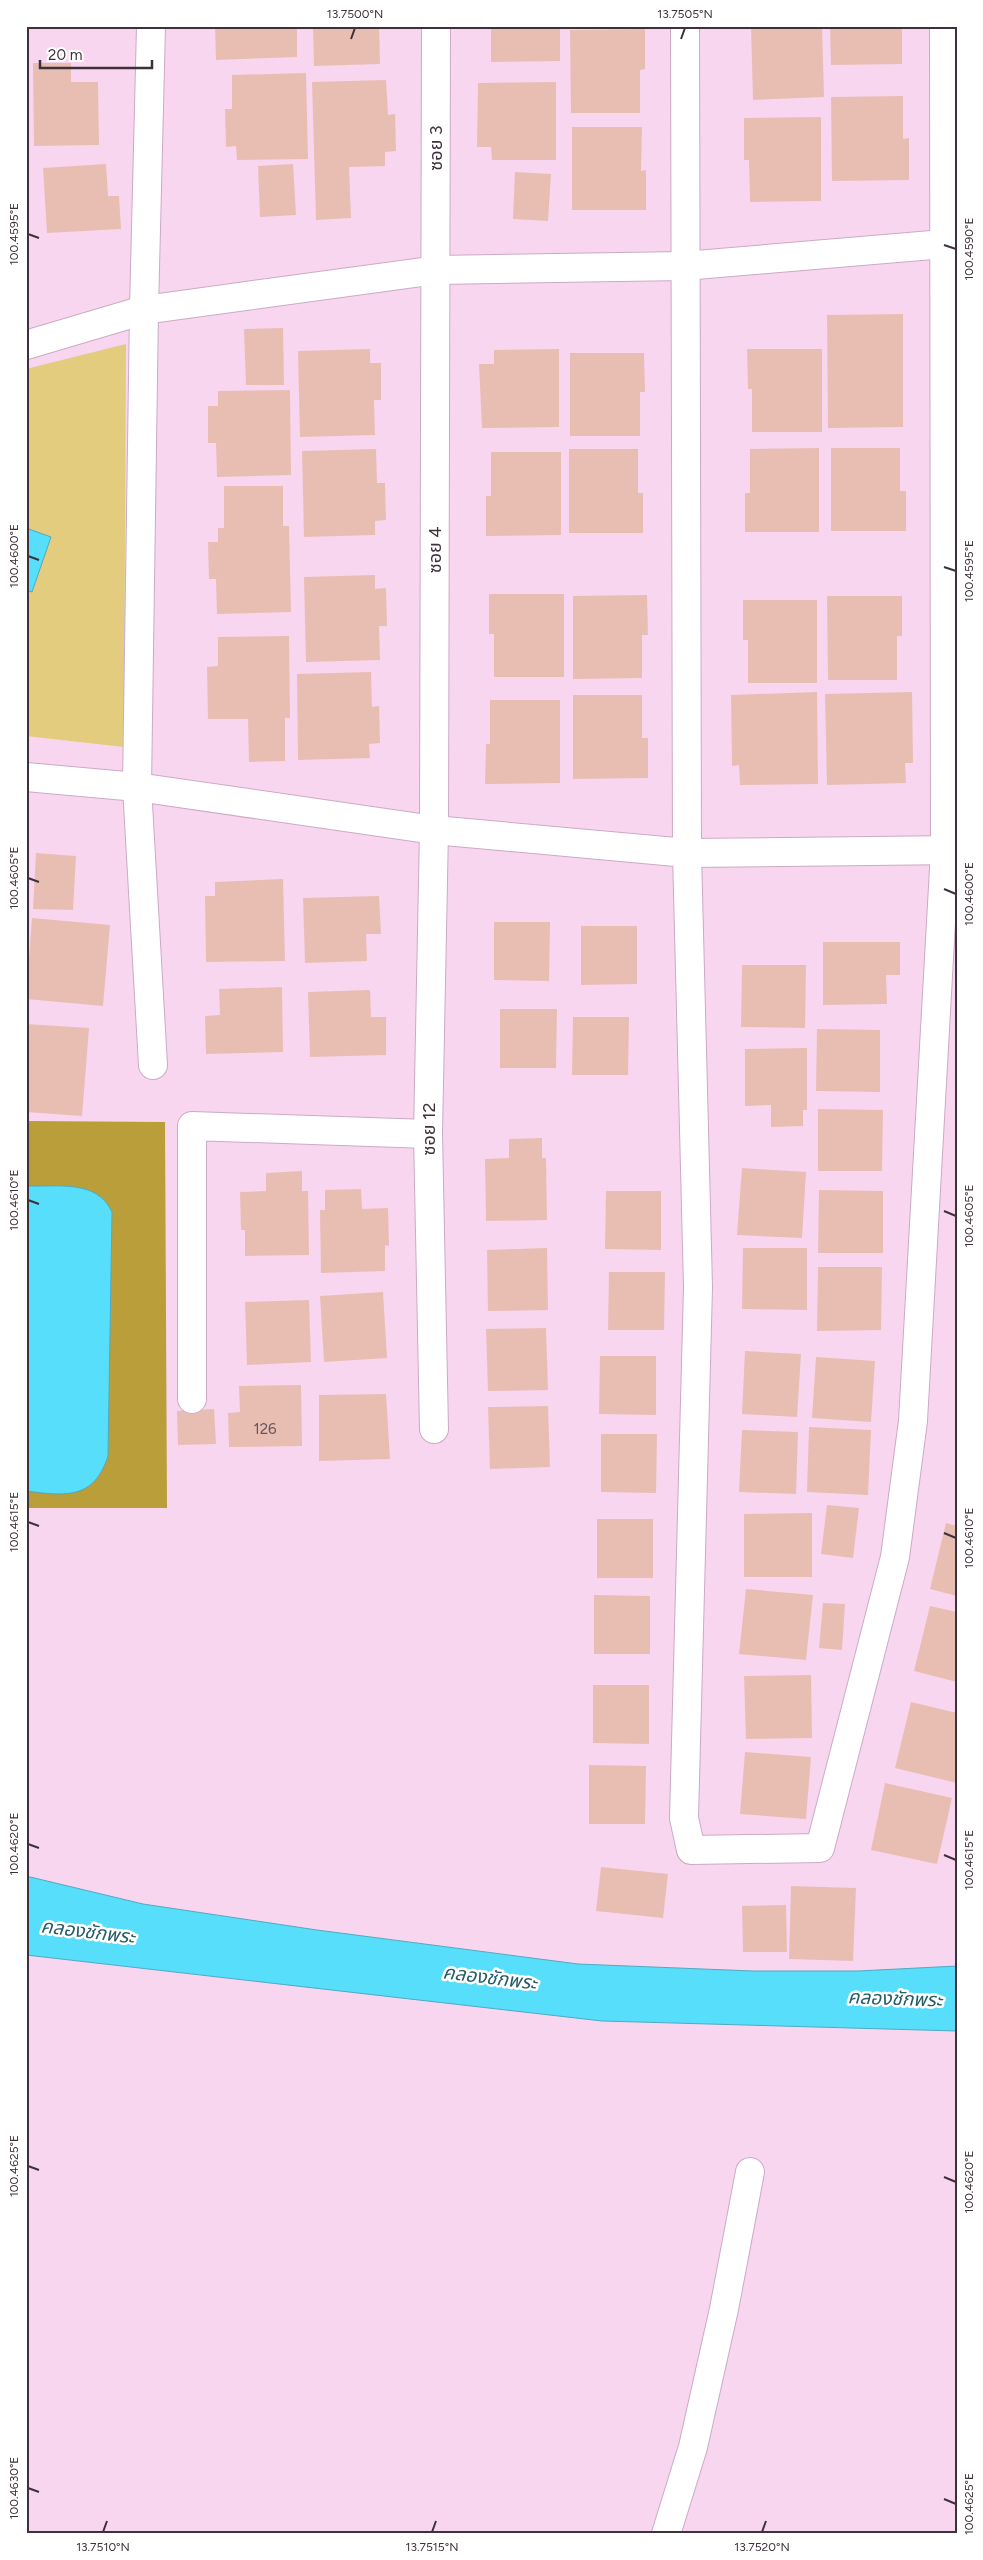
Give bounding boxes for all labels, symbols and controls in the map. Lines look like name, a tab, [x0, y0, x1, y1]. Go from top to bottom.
text: 13.7500°N	[327, 7, 383, 21]
text: 13.7505°N	[657, 7, 713, 21]
scale bar	[40, 38, 152, 70]
text: 20 m	[48, 46, 82, 64]
street label: ซอย 3	[425, 125, 447, 171]
text: 100.4595°E	[7, 203, 21, 265]
text: 100.4590°E	[962, 217, 976, 281]
text: 100.4600°E	[7, 524, 21, 588]
street label: ซอย 4	[424, 527, 446, 573]
text: 100.4595°E	[962, 540, 976, 602]
text: 100.4605°E	[7, 846, 21, 910]
text: 100.4600°E	[962, 862, 976, 926]
street label: ซอย 12	[418, 1103, 440, 1155]
text: 100.4610°E	[7, 1169, 21, 1231]
text: 100.4605°E	[962, 1184, 976, 1248]
house number: 126	[253, 1420, 277, 1438]
text: 100.4615°E	[7, 1492, 21, 1552]
text: 100.4610°E	[962, 1507, 976, 1569]
text: 100.4620°E	[7, 1812, 21, 1876]
text: 100.4615°E	[962, 1830, 976, 1890]
water label: คลองชักพระ	[40, 1914, 138, 1949]
water label: คลองชักพระ	[442, 1960, 540, 1995]
water label: คลองชักพระ	[847, 1985, 944, 2012]
text: 100.4625°E	[7, 2135, 21, 2197]
text: 100.4620°E	[962, 2150, 976, 2214]
text: 100.4630°E	[7, 2457, 21, 2519]
text: 100.4625°E	[962, 2473, 976, 2535]
text: 13.7510°N	[76, 2540, 130, 2554]
text: 13.7515°N	[406, 2540, 458, 2554]
text: 13.7520°N	[734, 2540, 790, 2554]

